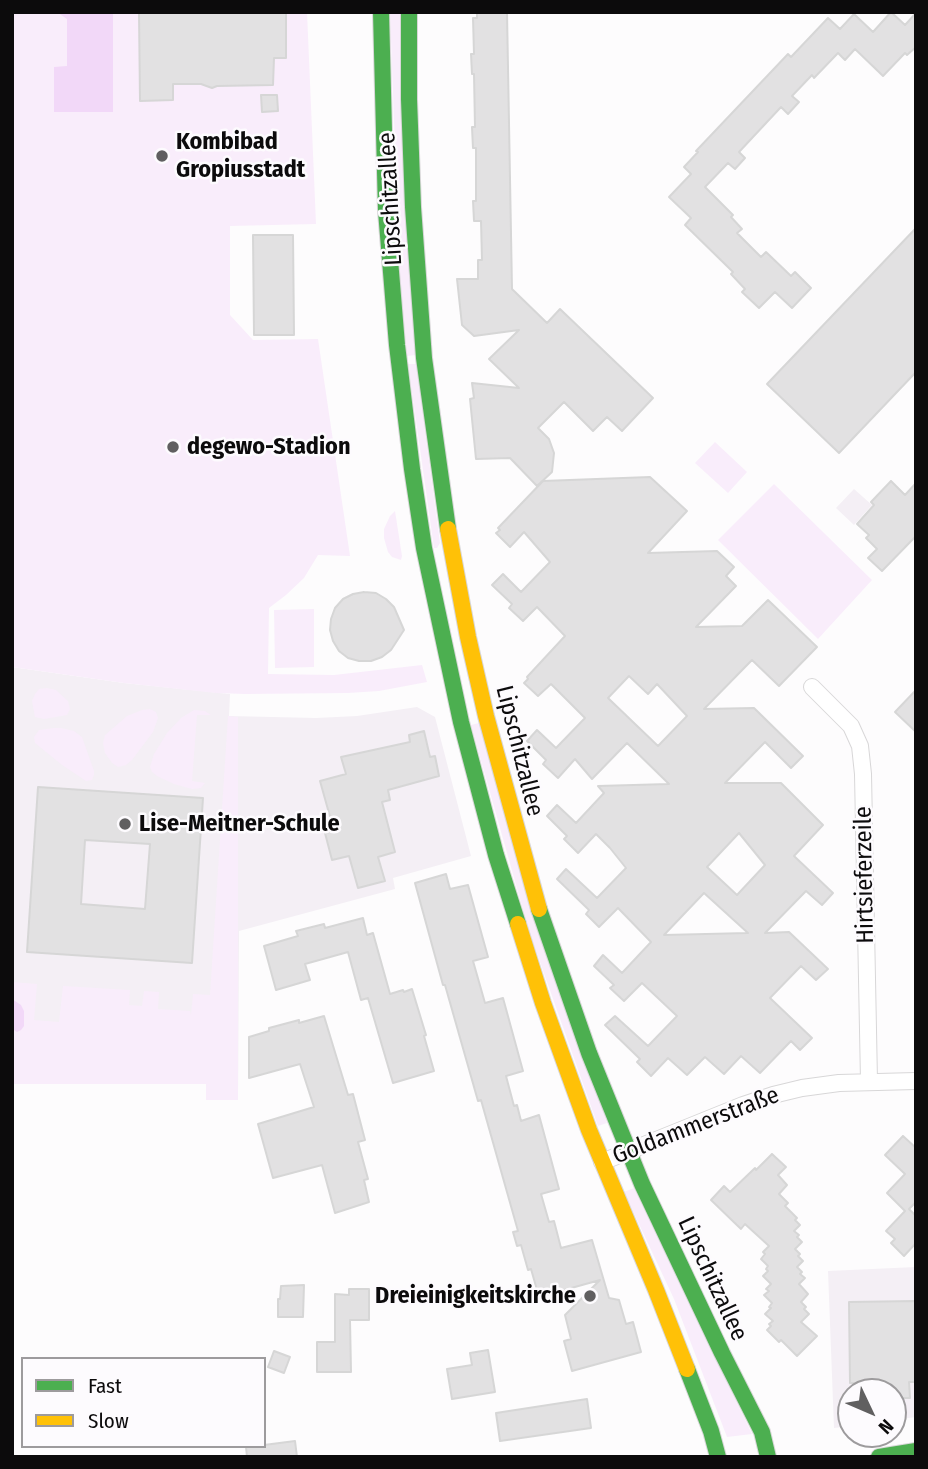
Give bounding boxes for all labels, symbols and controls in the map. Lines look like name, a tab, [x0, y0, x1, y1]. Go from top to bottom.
place label: Kombibad Gropiusstadt	[176, 128, 305, 184]
street label: Lipschitzallee	[373, 132, 409, 266]
marker: Kombibad Gropiusstadt	[154, 148, 170, 164]
place label: degewo-Stadion	[187, 433, 351, 461]
marker: degewo-Stadion	[165, 439, 181, 455]
street label: Lipschitzallee	[489, 683, 549, 819]
street label: Hirtsieferzeile	[849, 806, 881, 944]
place label: Lise-Meitner-Schule	[139, 810, 340, 838]
marker: Lise-Meitner-Schule	[117, 816, 133, 832]
street label: Goldammerstraße	[609, 1081, 783, 1171]
street label: Lipschitzallee	[671, 1212, 753, 1346]
place label: Dreieinigkeitskirche	[375, 1282, 576, 1310]
marker: Dreieinigkeitskirche	[582, 1288, 598, 1304]
legend	[21, 1357, 266, 1448]
text: Fast	[88, 1373, 122, 1399]
north arrow	[837, 1378, 907, 1448]
text: Slow	[88, 1408, 129, 1434]
text: N	[874, 1414, 898, 1439]

